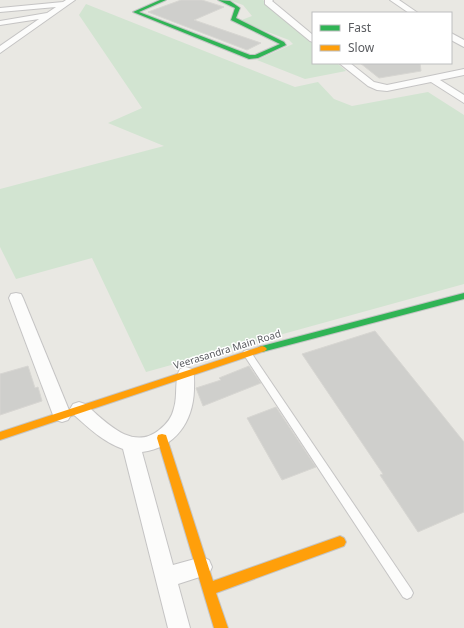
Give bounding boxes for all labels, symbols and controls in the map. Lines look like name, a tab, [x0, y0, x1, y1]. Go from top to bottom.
legend	[312, 12, 452, 64]
text: Fast	[348, 19, 372, 36]
text: Slow	[348, 39, 375, 56]
street label: Veerasandra Main Road	[172, 326, 282, 372]

